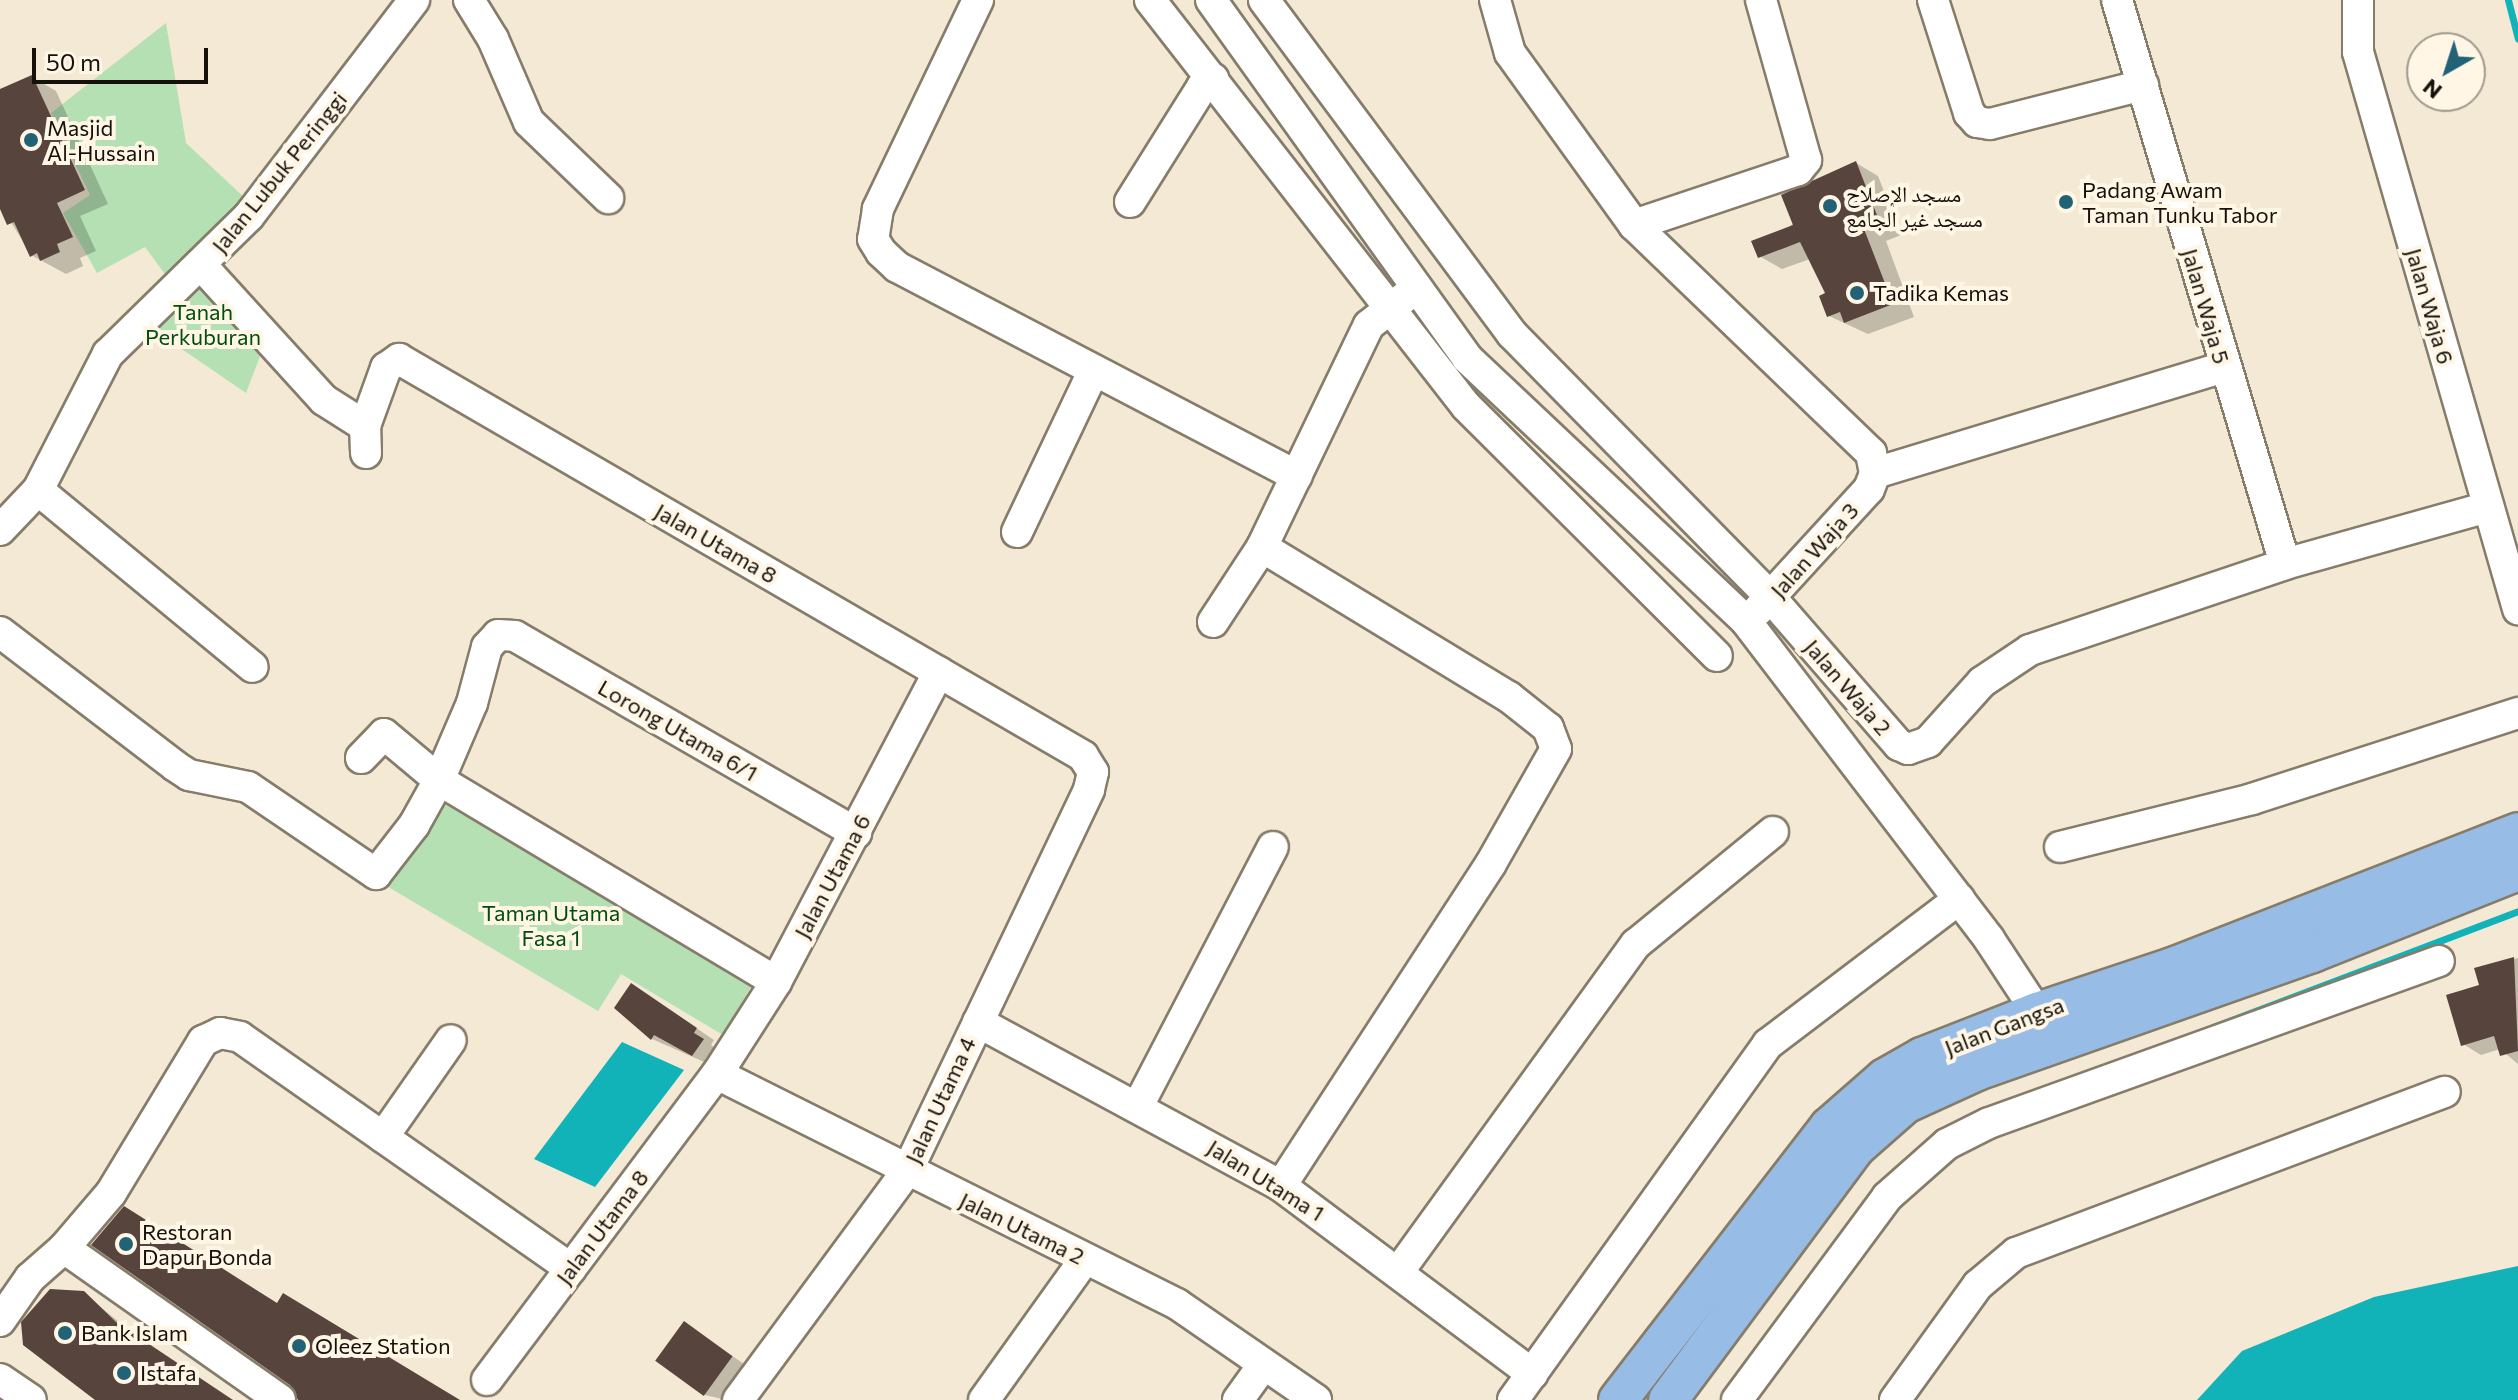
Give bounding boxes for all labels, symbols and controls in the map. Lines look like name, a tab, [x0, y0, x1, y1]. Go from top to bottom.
scale bar	[36, 32, 212, 82]
north arrow	[2406, 32, 2486, 112]
text: 50 m	[46, 47, 101, 76]
text: N	[2417, 74, 2447, 105]
street label: Jalan Lubuk Peringgi	[206, 86, 352, 258]
place label: Masjid Al-Hussain	[47, 114, 156, 166]
marker: Masjid Al-Hussain	[22, 131, 40, 149]
place label: Padang Awam Taman Tunku Tabor	[2082, 176, 2277, 228]
place label: مسجد الإصلاح مسجد غير الجامع	[1846, 180, 1983, 232]
marker: Padang Awam Taman Tunku Tabor	[2057, 193, 2075, 211]
marker: مسجد الإصلاح مسجد غير الجامع	[1821, 197, 1839, 215]
street label: Jalan Waja 5	[2177, 245, 2235, 367]
street label: Jalan Waja 6	[2401, 245, 2459, 367]
place label: Tadika Kemas	[1873, 280, 2009, 306]
marker: Tadika Kemas	[1848, 284, 1866, 302]
park label: Tanah Perkuburan	[145, 298, 261, 350]
street label: Jalan Utama 8	[650, 497, 782, 589]
street label: Jalan Waja 3	[1765, 497, 1863, 603]
street label: Jalan Waja 2	[1799, 634, 1897, 740]
street label: Lorong Utama 6/1	[594, 674, 762, 786]
street label: Jalan Utama 6	[788, 809, 876, 943]
park label: Taman Utama Fasa 1	[482, 899, 620, 950]
street label: Jalan Gangsa	[1941, 991, 2067, 1061]
street label: Jalan Utama 4	[899, 1033, 981, 1167]
street label: Jalan Utama 1	[1203, 1134, 1329, 1226]
street label: Jalan Utama 8	[550, 1164, 654, 1290]
street label: Jalan Utama 2	[955, 1186, 1089, 1270]
place label: Restoran Dapur Bonda	[142, 1218, 272, 1270]
marker: Restoran Dapur Bonda	[117, 1235, 135, 1253]
place label: Bank Islam	[81, 1320, 188, 1346]
marker: Bank Islam	[56, 1324, 74, 1342]
place label: Oleez Station	[315, 1333, 451, 1359]
marker: Oleez Station	[290, 1337, 308, 1355]
place label: Istafa	[140, 1360, 197, 1386]
marker: Istafa	[115, 1364, 133, 1382]

